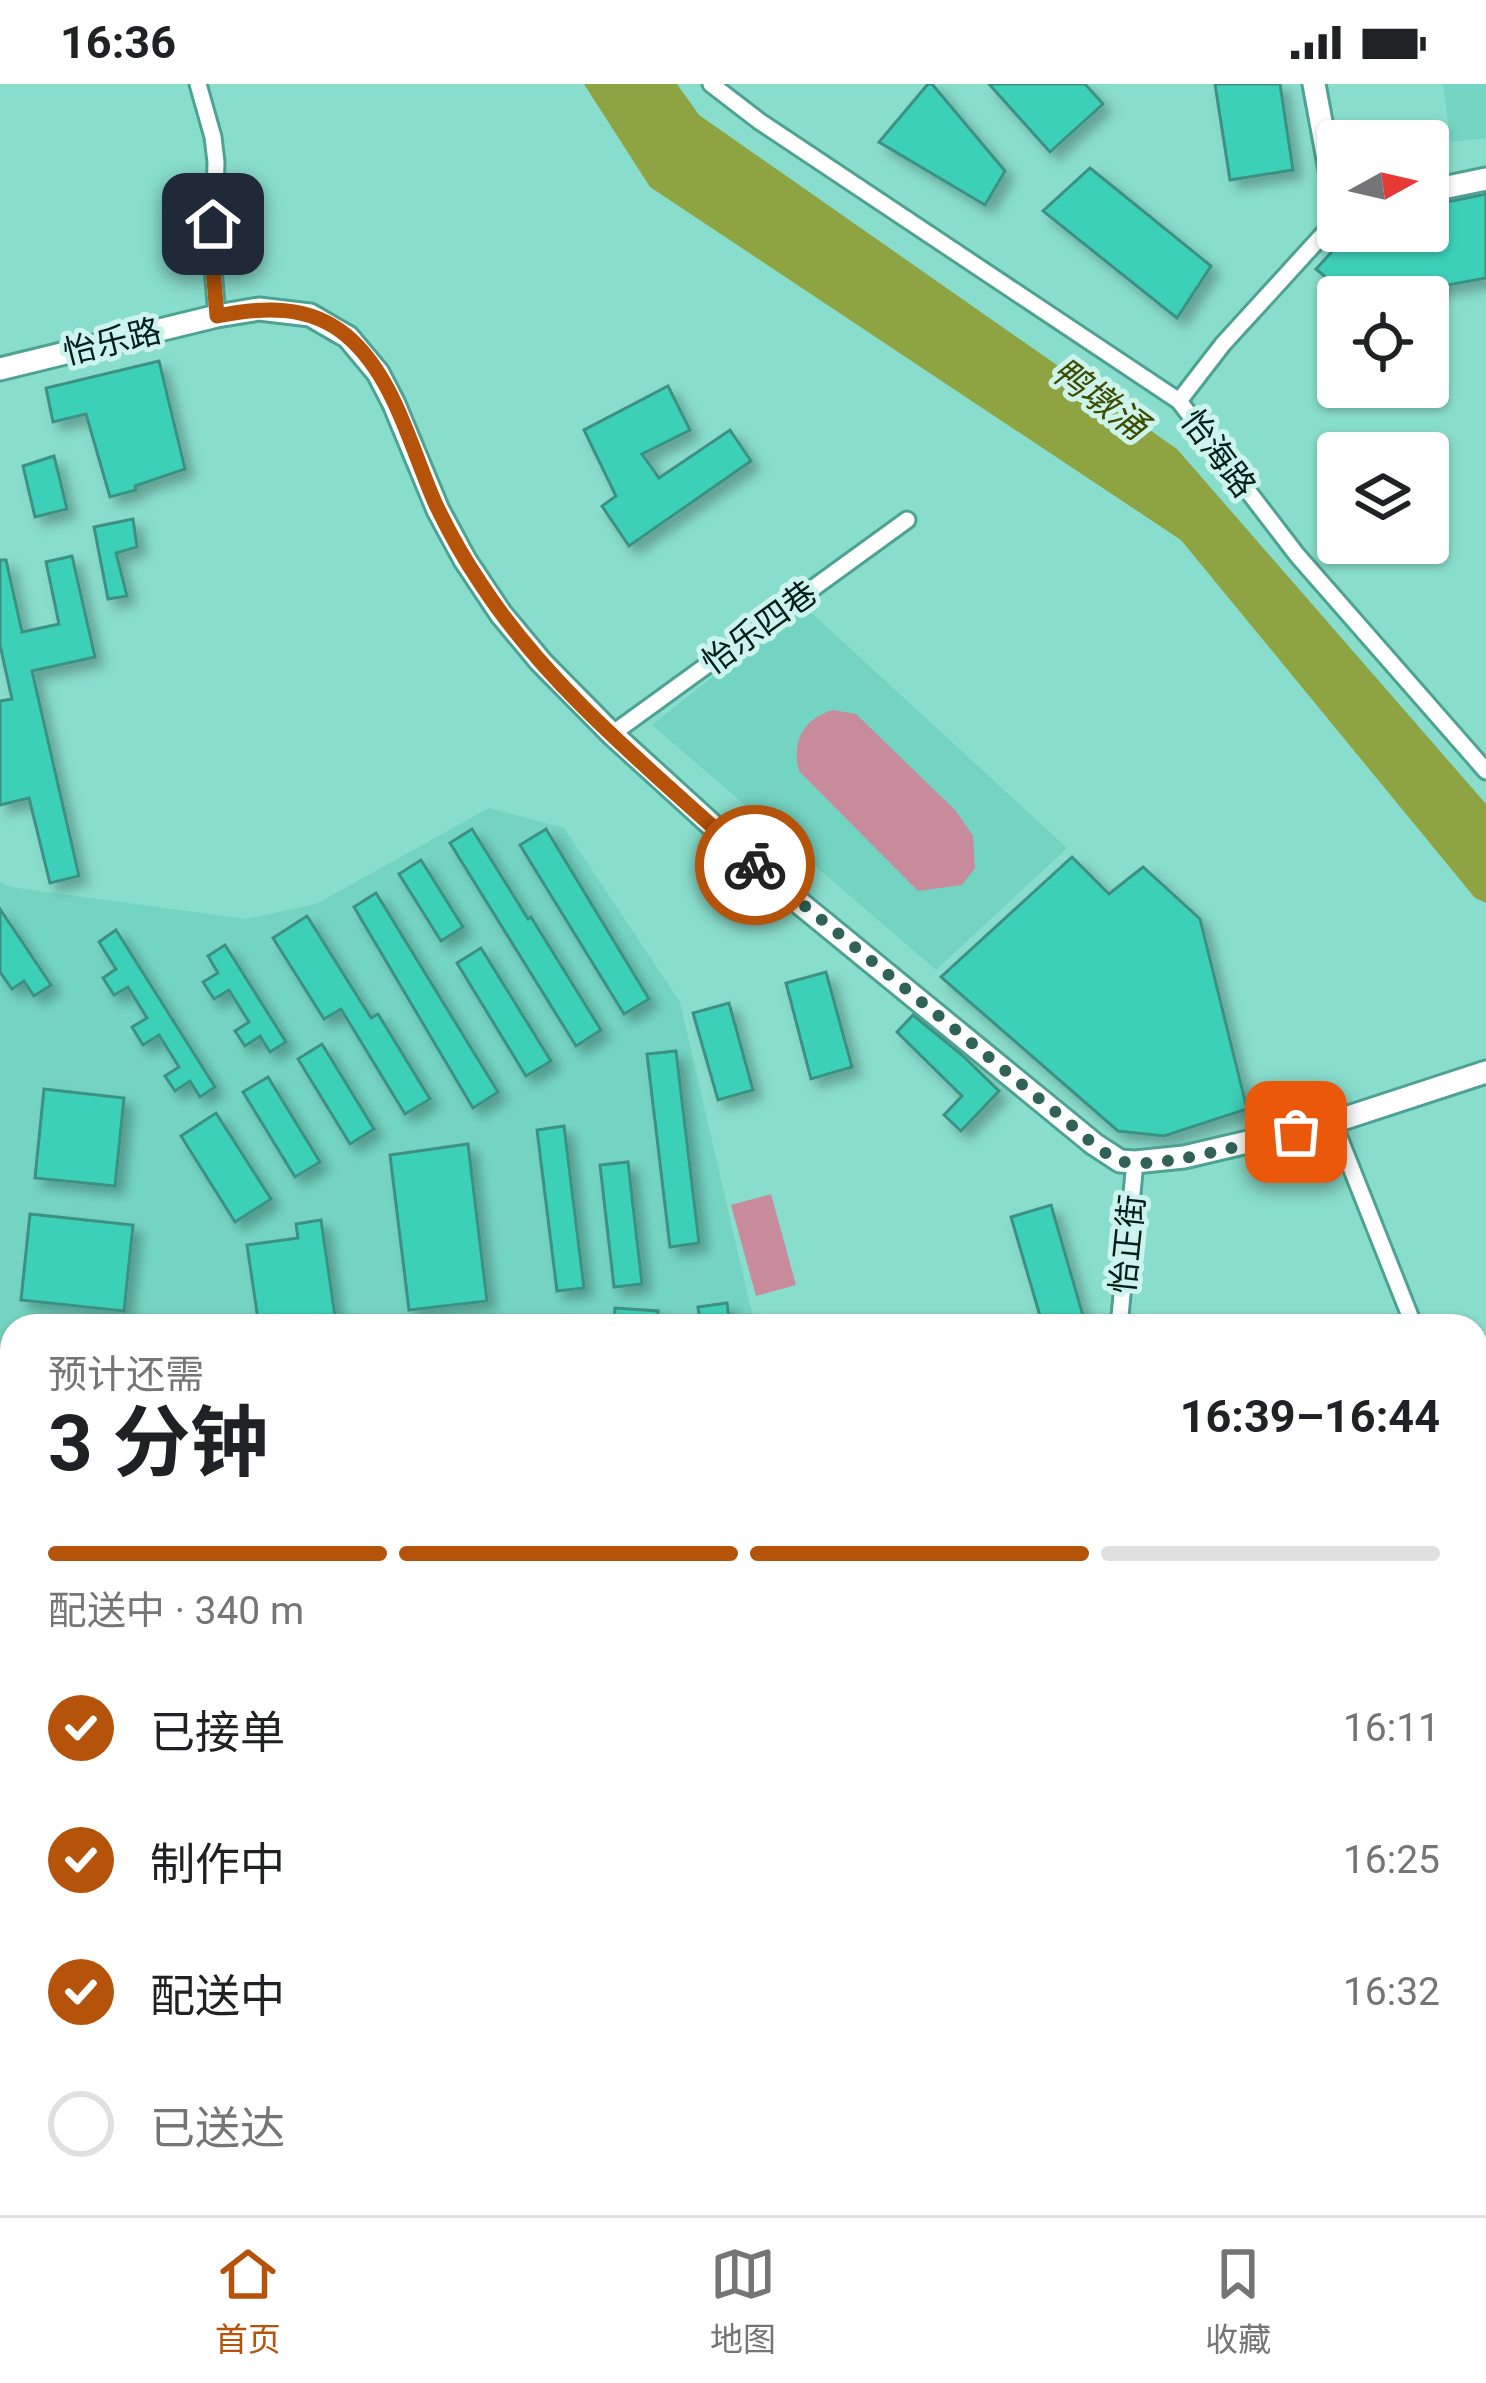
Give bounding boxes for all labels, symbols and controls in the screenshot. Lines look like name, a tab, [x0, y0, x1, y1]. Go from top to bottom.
text: 16:36	[60, 16, 176, 69]
north arrow	[1317, 120, 1449, 252]
map controls	[1317, 120, 1449, 564]
pin	[162, 173, 264, 275]
icon: home	[180, 191, 246, 257]
button: locate	[1317, 276, 1449, 408]
street label: 怡乐路	[59, 311, 165, 372]
water label: 鸭墩涌	[1044, 350, 1158, 450]
street label: 怡海路	[1173, 402, 1264, 505]
button: layers	[1317, 432, 1449, 564]
street label: 怡乐四巷	[694, 573, 824, 682]
courier	[695, 805, 815, 925]
icon: bike	[722, 832, 788, 898]
pin	[1245, 1081, 1347, 1183]
icon: bag	[1263, 1099, 1329, 1165]
street label: 怡正街	[1103, 1193, 1152, 1295]
text: 预计还需	[48, 1352, 204, 1398]
text: 16:39–16:44	[1180, 1390, 1440, 1443]
text: 3 分钟	[48, 1398, 268, 1489]
text: 配送中 · 340 m	[48, 1588, 304, 1634]
icon: check	[48, 1695, 114, 1761]
text: 16:11	[1343, 1705, 1440, 1751]
text: 已接单	[150, 1706, 285, 1759]
icon: check	[48, 1827, 114, 1893]
text: 16:25	[1343, 1837, 1440, 1883]
text: 制作中	[150, 1838, 285, 1891]
icon: check	[48, 1959, 114, 2025]
text: 16:32	[1343, 1969, 1440, 2015]
text: 配送中	[150, 1970, 285, 2023]
text: 已送达	[150, 2102, 285, 2155]
tab: 首页	[215, 2241, 281, 2361]
tab: 地图	[710, 2241, 776, 2361]
tab: 收藏	[1205, 2241, 1271, 2361]

